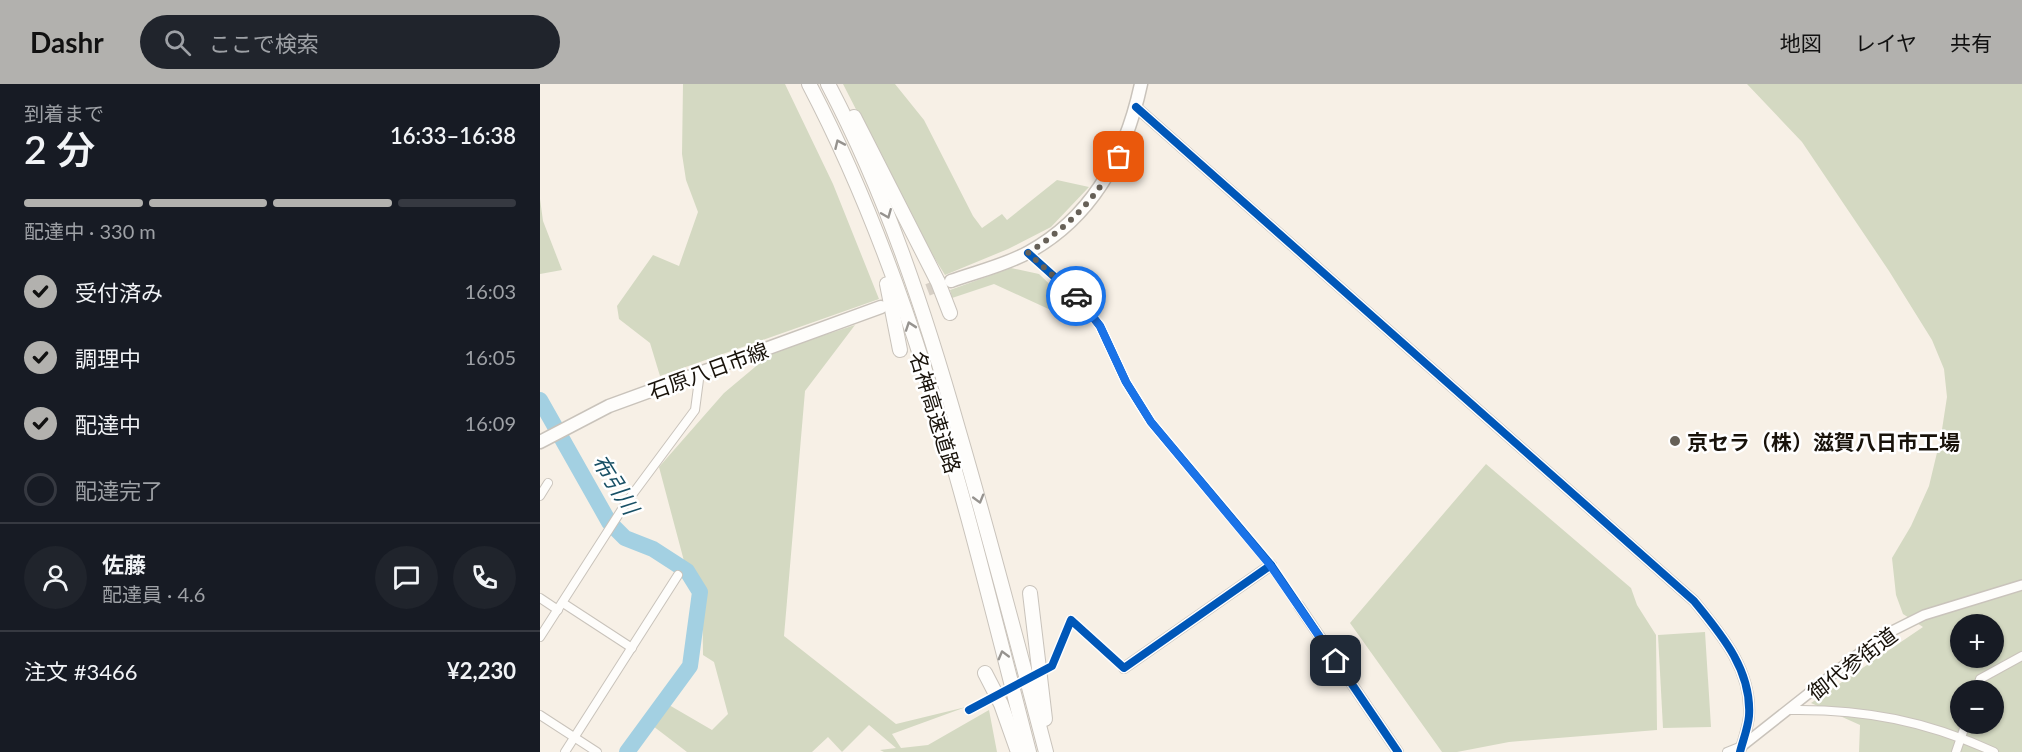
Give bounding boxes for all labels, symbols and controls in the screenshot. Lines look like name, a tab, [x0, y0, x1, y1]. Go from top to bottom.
search box	[140, 15, 560, 69]
text: Dashr	[30, 25, 104, 59]
icon: search	[161, 26, 194, 59]
text: ここで検索	[209, 30, 319, 57]
text: 地図	[1780, 30, 1822, 55]
text: レイヤ	[1855, 30, 1917, 55]
text: 共有	[1950, 30, 1992, 55]
text: 到着まで	[24, 101, 104, 125]
text: 16:33–16:38	[390, 122, 516, 149]
text: 2 分	[24, 126, 95, 172]
pin	[1093, 131, 1144, 182]
one-way arrow	[834, 140, 846, 151]
icon: bag	[1102, 140, 1135, 173]
one-way arrow	[880, 207, 892, 218]
text: 配達中 · 330 m	[24, 219, 156, 243]
courier	[1046, 266, 1106, 326]
icon: check	[24, 275, 57, 308]
text: 受付済み	[75, 279, 163, 306]
text: 16:03	[465, 279, 516, 303]
icon: car	[1060, 280, 1093, 313]
one-way arrow	[905, 321, 918, 332]
street label: 石原八日市線	[645, 337, 771, 403]
icon: check	[24, 341, 57, 374]
text: 調理中	[75, 345, 141, 372]
text: 16:05	[465, 345, 516, 369]
street label: 名神高速道路	[906, 348, 966, 476]
icon: check	[24, 407, 57, 440]
text: 配達中	[75, 411, 141, 438]
text: 16:09	[465, 411, 516, 435]
place label: 京セラ（株）滋賀八日市工場	[1687, 429, 1960, 454]
marker: 京セラ（株）滋賀八日市工場	[1668, 434, 1682, 448]
water label: 布引川	[587, 449, 646, 521]
text: 配達完了	[75, 477, 163, 504]
one-way arrow	[971, 494, 984, 504]
button: person	[24, 546, 87, 609]
button: chat	[375, 546, 438, 609]
button: phone	[453, 546, 516, 609]
text: 佐藤	[102, 551, 146, 578]
text: 配達員 · 4.6	[102, 582, 205, 606]
map controls	[1950, 614, 2004, 734]
button: +	[1950, 614, 2004, 668]
street label: 御代参街道	[1803, 621, 1901, 705]
pin	[1310, 635, 1361, 686]
icon: home	[1319, 644, 1352, 677]
one-way arrow	[998, 650, 1011, 660]
text: ¥2,230	[447, 657, 516, 684]
text: 注文 #3466	[24, 658, 137, 685]
button: −	[1950, 680, 2004, 734]

